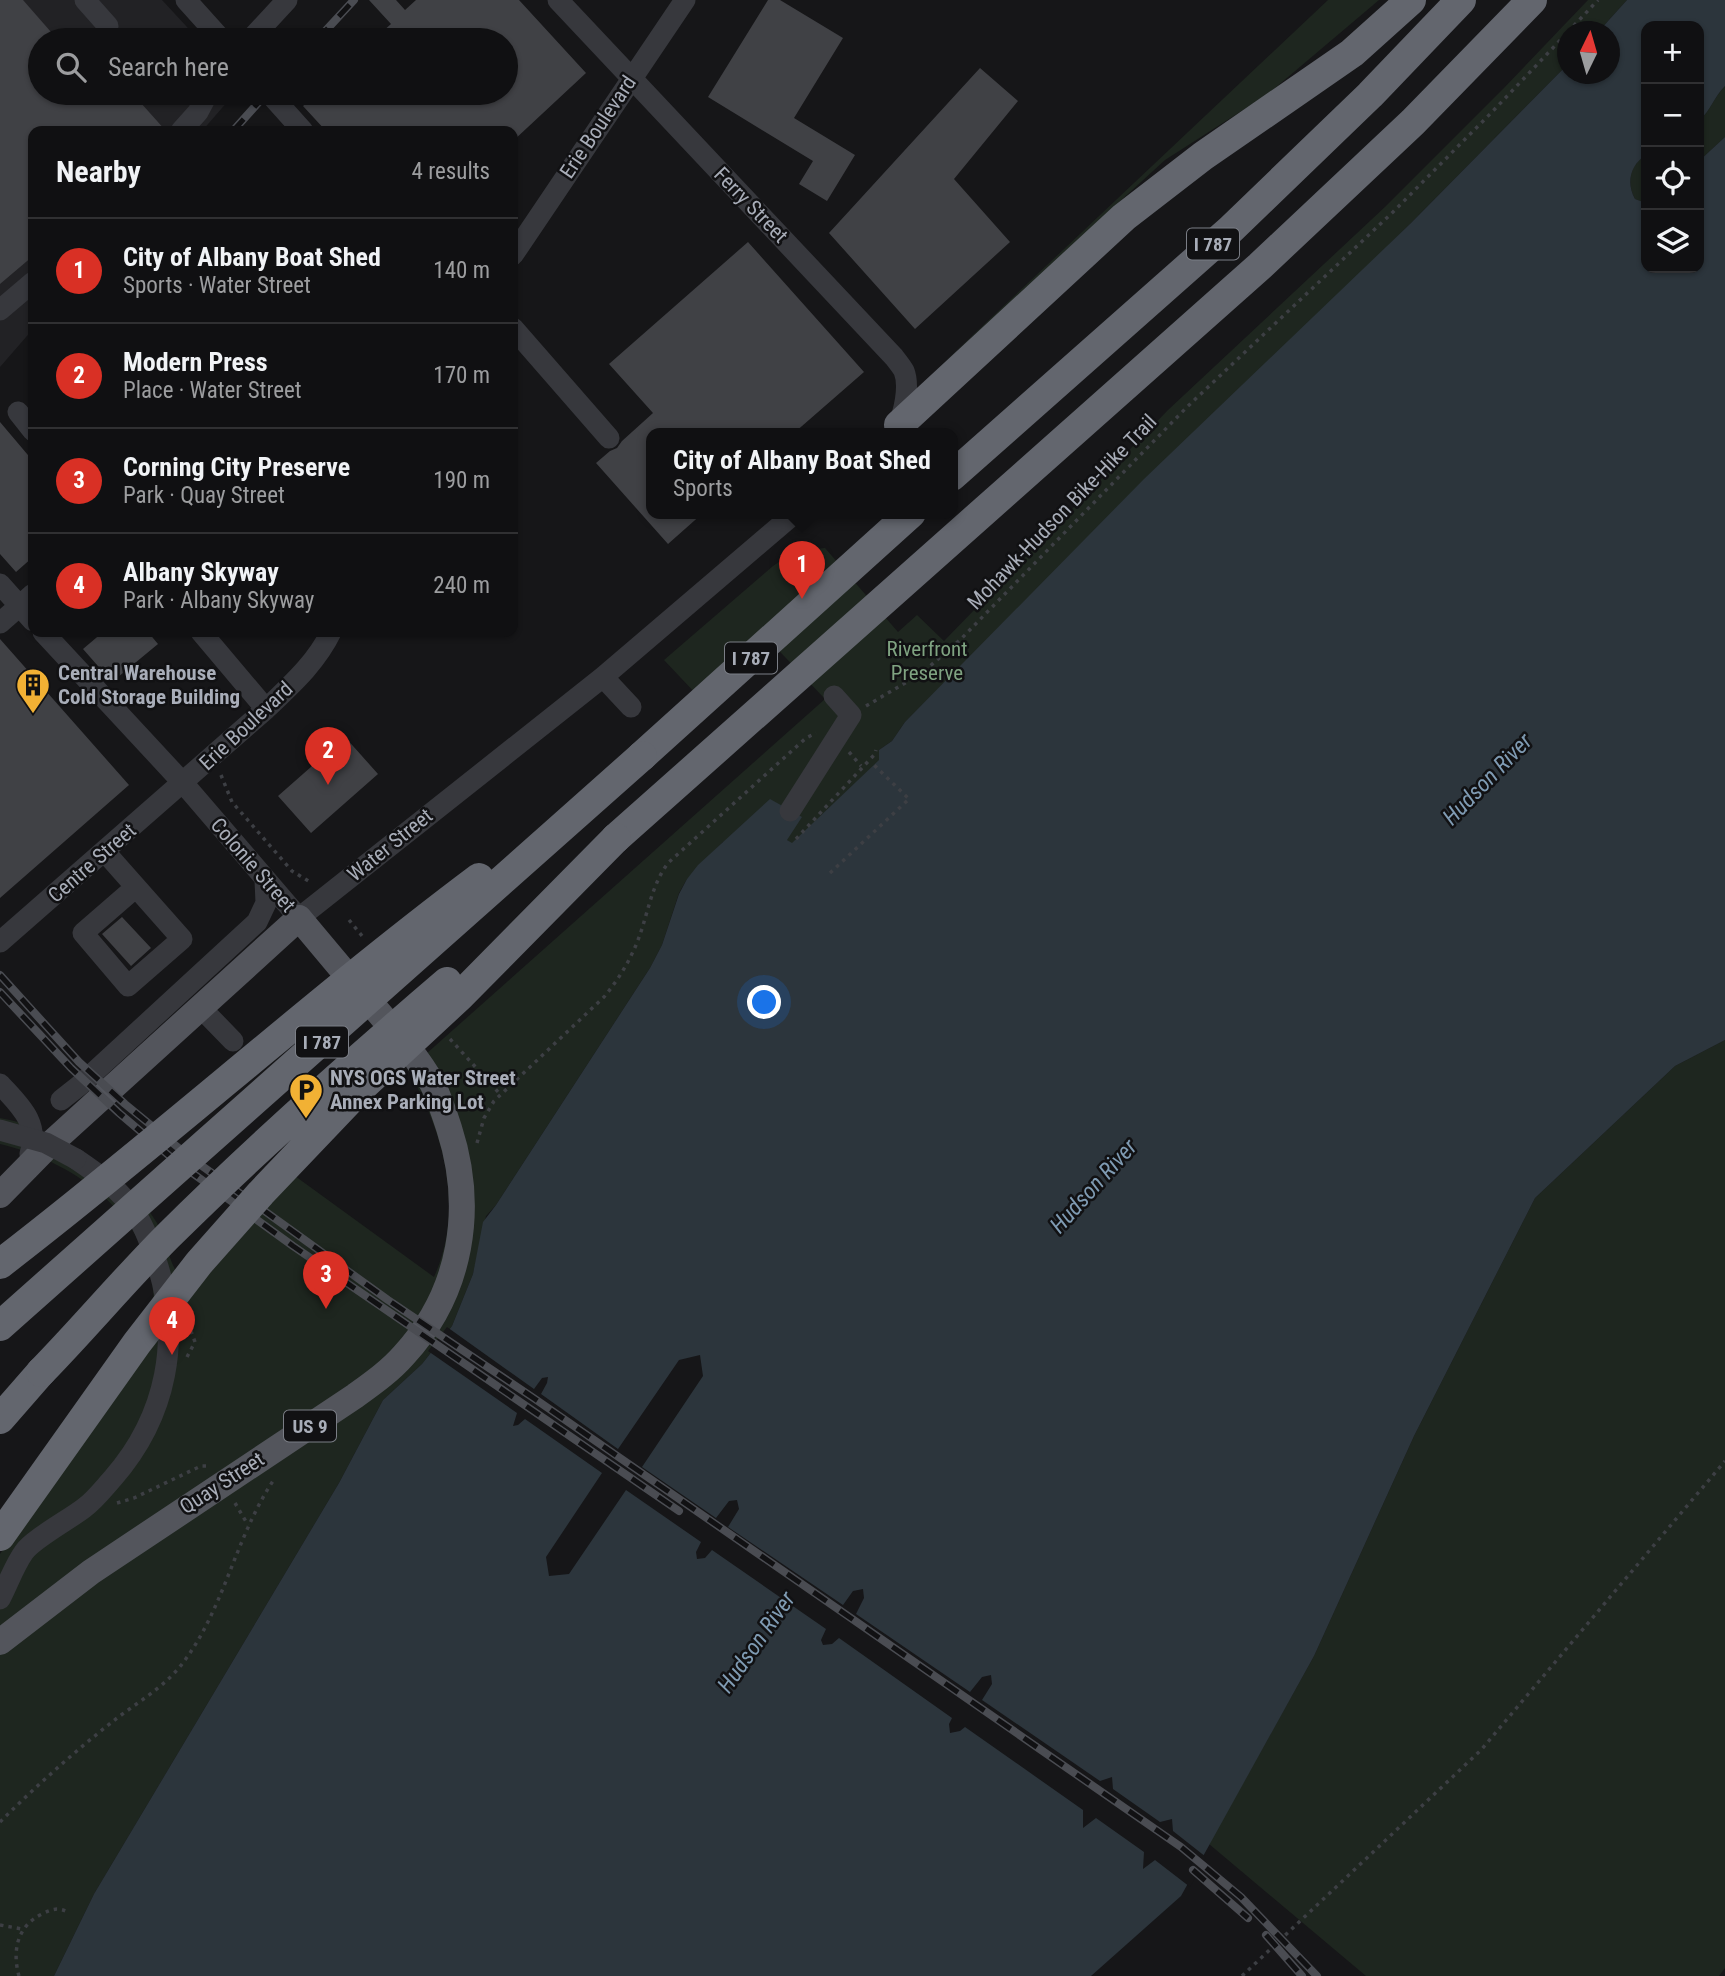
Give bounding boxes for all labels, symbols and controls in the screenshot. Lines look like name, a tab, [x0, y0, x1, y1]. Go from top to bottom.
north arrow	[1557, 21, 1620, 84]
map controls	[1641, 21, 1704, 273]
button: +	[1641, 21, 1704, 84]
search box	[28, 28, 518, 105]
icon: search	[52, 48, 90, 86]
text: Search here	[108, 52, 229, 82]
street label: Erie Boulevard	[555, 71, 641, 183]
button: −	[1641, 84, 1704, 147]
button: locate	[1641, 147, 1704, 210]
text: Nearby	[56, 154, 141, 189]
text: 4 results	[412, 158, 490, 185]
street label: Ferry Street	[709, 162, 793, 248]
button: layers	[1641, 210, 1704, 273]
road number: I 787	[1187, 228, 1239, 260]
text: City of Albany Boat Shed	[123, 242, 381, 272]
text: 1	[73, 257, 85, 284]
text: 140 m	[433, 257, 490, 284]
text: Sports · Water Street	[123, 272, 311, 299]
text: Modern Press	[123, 347, 268, 377]
text: 2	[73, 362, 85, 389]
text: 170 m	[433, 362, 490, 389]
text: Place · Water Street	[123, 377, 302, 404]
street label: Mohawk-Hudson Bike-Hike Trail	[963, 410, 1161, 614]
popup	[646, 428, 958, 519]
text: City of Albany Boat Shed	[673, 445, 931, 475]
text: Corning City Preserve	[123, 452, 350, 482]
text: 3	[73, 467, 85, 494]
text: 190 m	[433, 467, 490, 494]
text: Sports	[673, 475, 733, 502]
text: Park · Quay Street	[123, 482, 285, 509]
pin: 1	[779, 541, 825, 599]
text: Albany Skyway	[123, 557, 279, 587]
text: 4	[73, 572, 85, 599]
text: 240 m	[433, 572, 490, 599]
text: Park · Albany Skyway	[123, 587, 314, 614]
park label: Riverfront Preserve	[887, 637, 967, 685]
road number: I 787	[725, 642, 777, 674]
place label: Central Warehouse Cold Storage Building	[58, 661, 240, 709]
building icon: Central Warehouse Cold Storage Building	[14, 666, 52, 715]
street label: Erie Boulevard	[194, 677, 298, 775]
pin: 2	[305, 727, 351, 785]
water label: Hudson River	[1437, 727, 1538, 831]
street label: Water Street	[343, 804, 437, 886]
street label: Colonie Street	[206, 813, 300, 917]
street label: Centre Street	[43, 818, 141, 908]
your location	[747, 985, 781, 1019]
road number: I 787	[296, 1026, 348, 1058]
place label: NYS OGS Water Street Annex Parking Lot	[330, 1066, 516, 1114]
parking icon: NYS OGS Water Street Annex Parking Lot	[287, 1071, 325, 1120]
water label: Hudson River	[1044, 1133, 1143, 1239]
pin: 3	[303, 1251, 349, 1309]
pin: 4	[149, 1297, 195, 1355]
road number: US 9	[284, 1410, 336, 1442]
street label: Quay Street	[175, 1447, 269, 1519]
water label: Hudson River	[712, 1586, 802, 1698]

